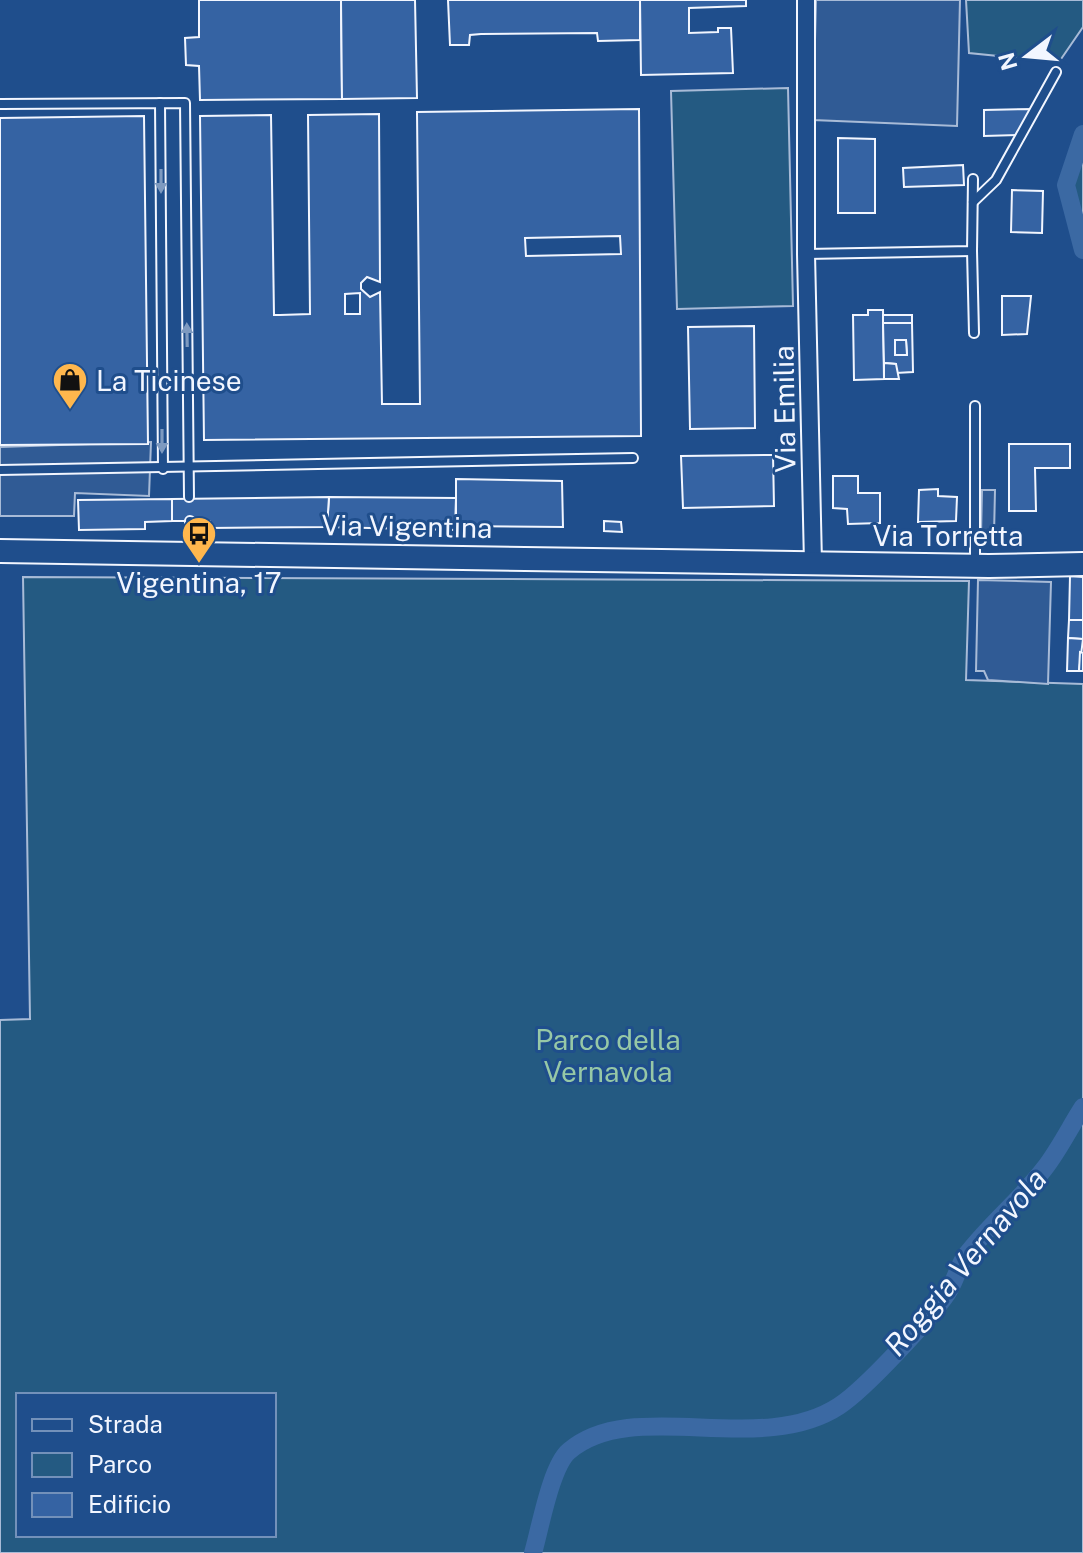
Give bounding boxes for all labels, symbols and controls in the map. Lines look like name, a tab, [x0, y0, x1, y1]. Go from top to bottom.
north arrow	[987, 16, 1067, 96]
text: N	[993, 50, 1023, 73]
one-way arrow	[155, 169, 167, 194]
one-way arrow	[181, 322, 193, 347]
street label: Via Emilia	[766, 345, 802, 473]
shop icon: La Ticinese	[51, 361, 89, 411]
place label: La Ticinese	[96, 364, 242, 397]
one-way arrow	[156, 429, 168, 454]
street label: Via Vigentina	[321, 508, 493, 544]
bus stop icon: Vigentina, 17	[180, 515, 218, 565]
street label: Via Torretta	[872, 519, 1024, 552]
place label: Vigentina, 17	[116, 566, 282, 599]
park label: Parco della Vernavola	[535, 1023, 681, 1088]
water label: Roggia Vernavola	[876, 1161, 1054, 1363]
legend	[16, 1393, 276, 1537]
text: Strada	[88, 1410, 163, 1438]
text: Parco	[88, 1450, 152, 1478]
text: Edificio	[88, 1490, 171, 1518]

